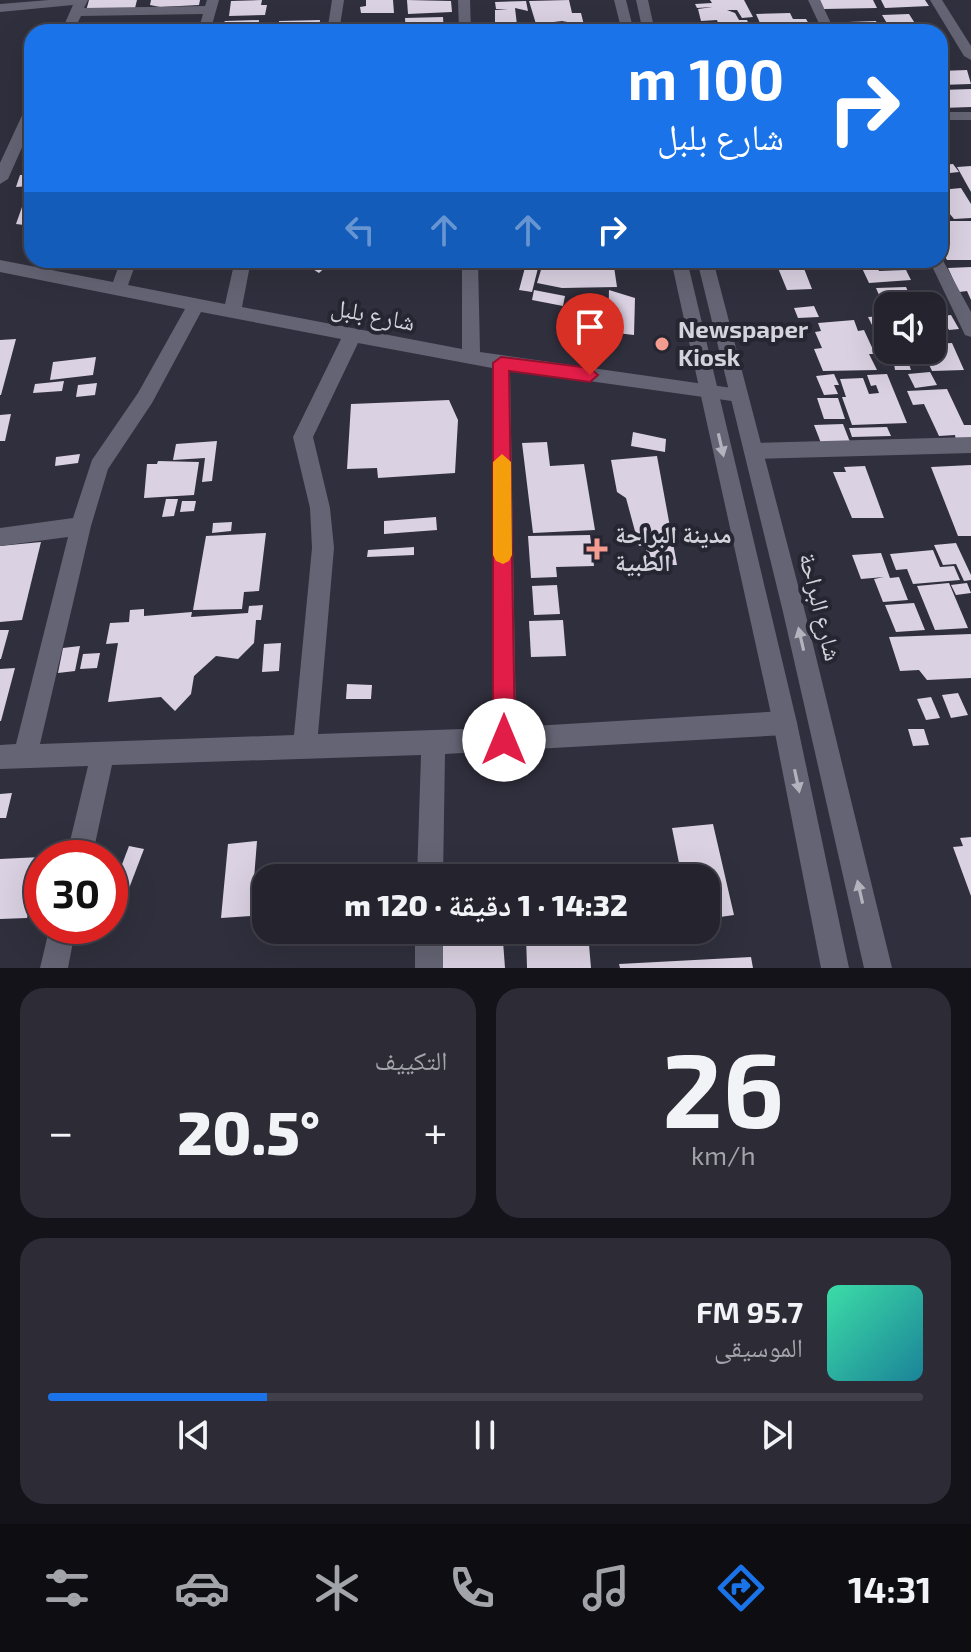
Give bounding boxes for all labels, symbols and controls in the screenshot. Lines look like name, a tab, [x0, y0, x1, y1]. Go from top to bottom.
text: 100 m	[628, 44, 784, 111]
icon: right	[812, 56, 916, 160]
text: شارع بلبل	[657, 114, 784, 157]
icon: left	[338, 208, 382, 252]
icon: ahead	[422, 208, 466, 252]
icon: ahead	[506, 208, 550, 252]
icon: right	[590, 208, 634, 252]
street label: شارع بلبل	[329, 291, 418, 338]
map controls	[874, 292, 946, 364]
button: sound	[874, 292, 946, 364]
pin	[556, 293, 624, 375]
icon: arrive	[568, 305, 612, 349]
place label: Newspaper Kiosk	[678, 314, 809, 371]
marker: Newspaper Kiosk	[653, 335, 671, 353]
one-way arrow	[715, 433, 727, 458]
place label: مدينة البراحة الطبية	[615, 519, 732, 577]
marker: مدينة البراحة الطبية	[586, 538, 608, 560]
street label: شارع البراحة	[792, 550, 849, 664]
one-way arrow	[794, 626, 807, 651]
position arrow	[462, 698, 546, 782]
one-way arrow	[791, 768, 804, 793]
speed limit sign: 30	[24, 840, 128, 944]
one-way arrow	[853, 879, 866, 904]
text: 14:32 · 1 دقيقة · 120 m	[344, 886, 628, 922]
text: 26	[662, 1024, 784, 1149]
text: التكييف	[375, 1044, 448, 1075]
text: 20.5°	[177, 1095, 320, 1167]
text: −	[48, 1104, 74, 1157]
text: +	[423, 1104, 447, 1157]
text: km/h	[691, 1139, 756, 1170]
text: 95.7 FM	[696, 1293, 803, 1329]
text: الموسيقى	[714, 1331, 803, 1362]
icon: previous	[172, 1413, 216, 1457]
icon: pause	[463, 1413, 507, 1457]
icon: next	[755, 1413, 799, 1457]
icon: filters	[39, 1560, 95, 1616]
icon: car	[174, 1560, 230, 1616]
icon: climate	[309, 1560, 365, 1616]
icon: phone	[444, 1560, 500, 1616]
icon: music	[578, 1560, 634, 1616]
icon: directions	[713, 1560, 769, 1616]
text: 14:31	[848, 1567, 932, 1610]

